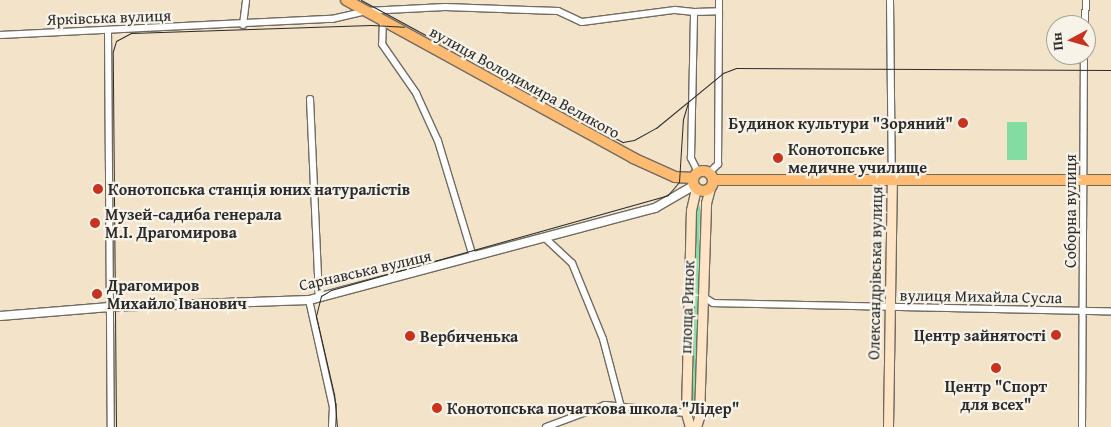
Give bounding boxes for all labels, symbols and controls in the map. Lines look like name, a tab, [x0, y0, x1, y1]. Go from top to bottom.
street label: Ярківська вулиця	[47, 5, 171, 29]
north arrow	[1046, 15, 1096, 65]
street label: вулиця Володимира Великого	[427, 22, 623, 142]
text: Пн	[1046, 31, 1068, 51]
place label: Будинок культури "Зоряний"	[728, 113, 953, 133]
marker: Будинок культури "Зоряний"	[957, 117, 969, 129]
place label: Конотопське медичне училище	[788, 139, 927, 177]
marker: Конотопське медичне училище	[772, 152, 784, 164]
street label: Соборна вулиця	[1060, 154, 1080, 268]
place label: Конотопська станція юних натуралістів	[108, 179, 410, 199]
marker: Конотопська станція юних натуралістів	[92, 183, 104, 195]
street label: Олександрівська вулиця	[864, 186, 886, 360]
place label: Музей-садиба генерала М.І. Драгомирова	[105, 204, 282, 242]
marker: Музей-садиба генерала М.І. Драгомирова	[89, 217, 101, 229]
street label: Сарнавська вулиця	[297, 245, 433, 295]
street label: площа Ринок	[676, 260, 698, 354]
place label: Драгомиров Михайло Іванович	[107, 275, 247, 313]
street label: вулиця Михайла Сусла	[900, 285, 1062, 307]
marker: Драгомиров Михайло Іванович	[91, 288, 103, 300]
place label: Центр зайнятості	[914, 325, 1046, 345]
place label: Вербиченька	[420, 326, 518, 346]
marker: Центр зайнятості	[1050, 329, 1062, 341]
marker: Вербиченька	[404, 330, 416, 342]
marker: Центр "Спорт для всех"	[990, 362, 1002, 374]
place label: Центр "Спорт для всех"	[945, 376, 1047, 414]
place label: Конотопська початкова школа "Лідер"	[447, 398, 739, 418]
marker: Конотопська початкова школа "Лідер"	[431, 402, 443, 414]

